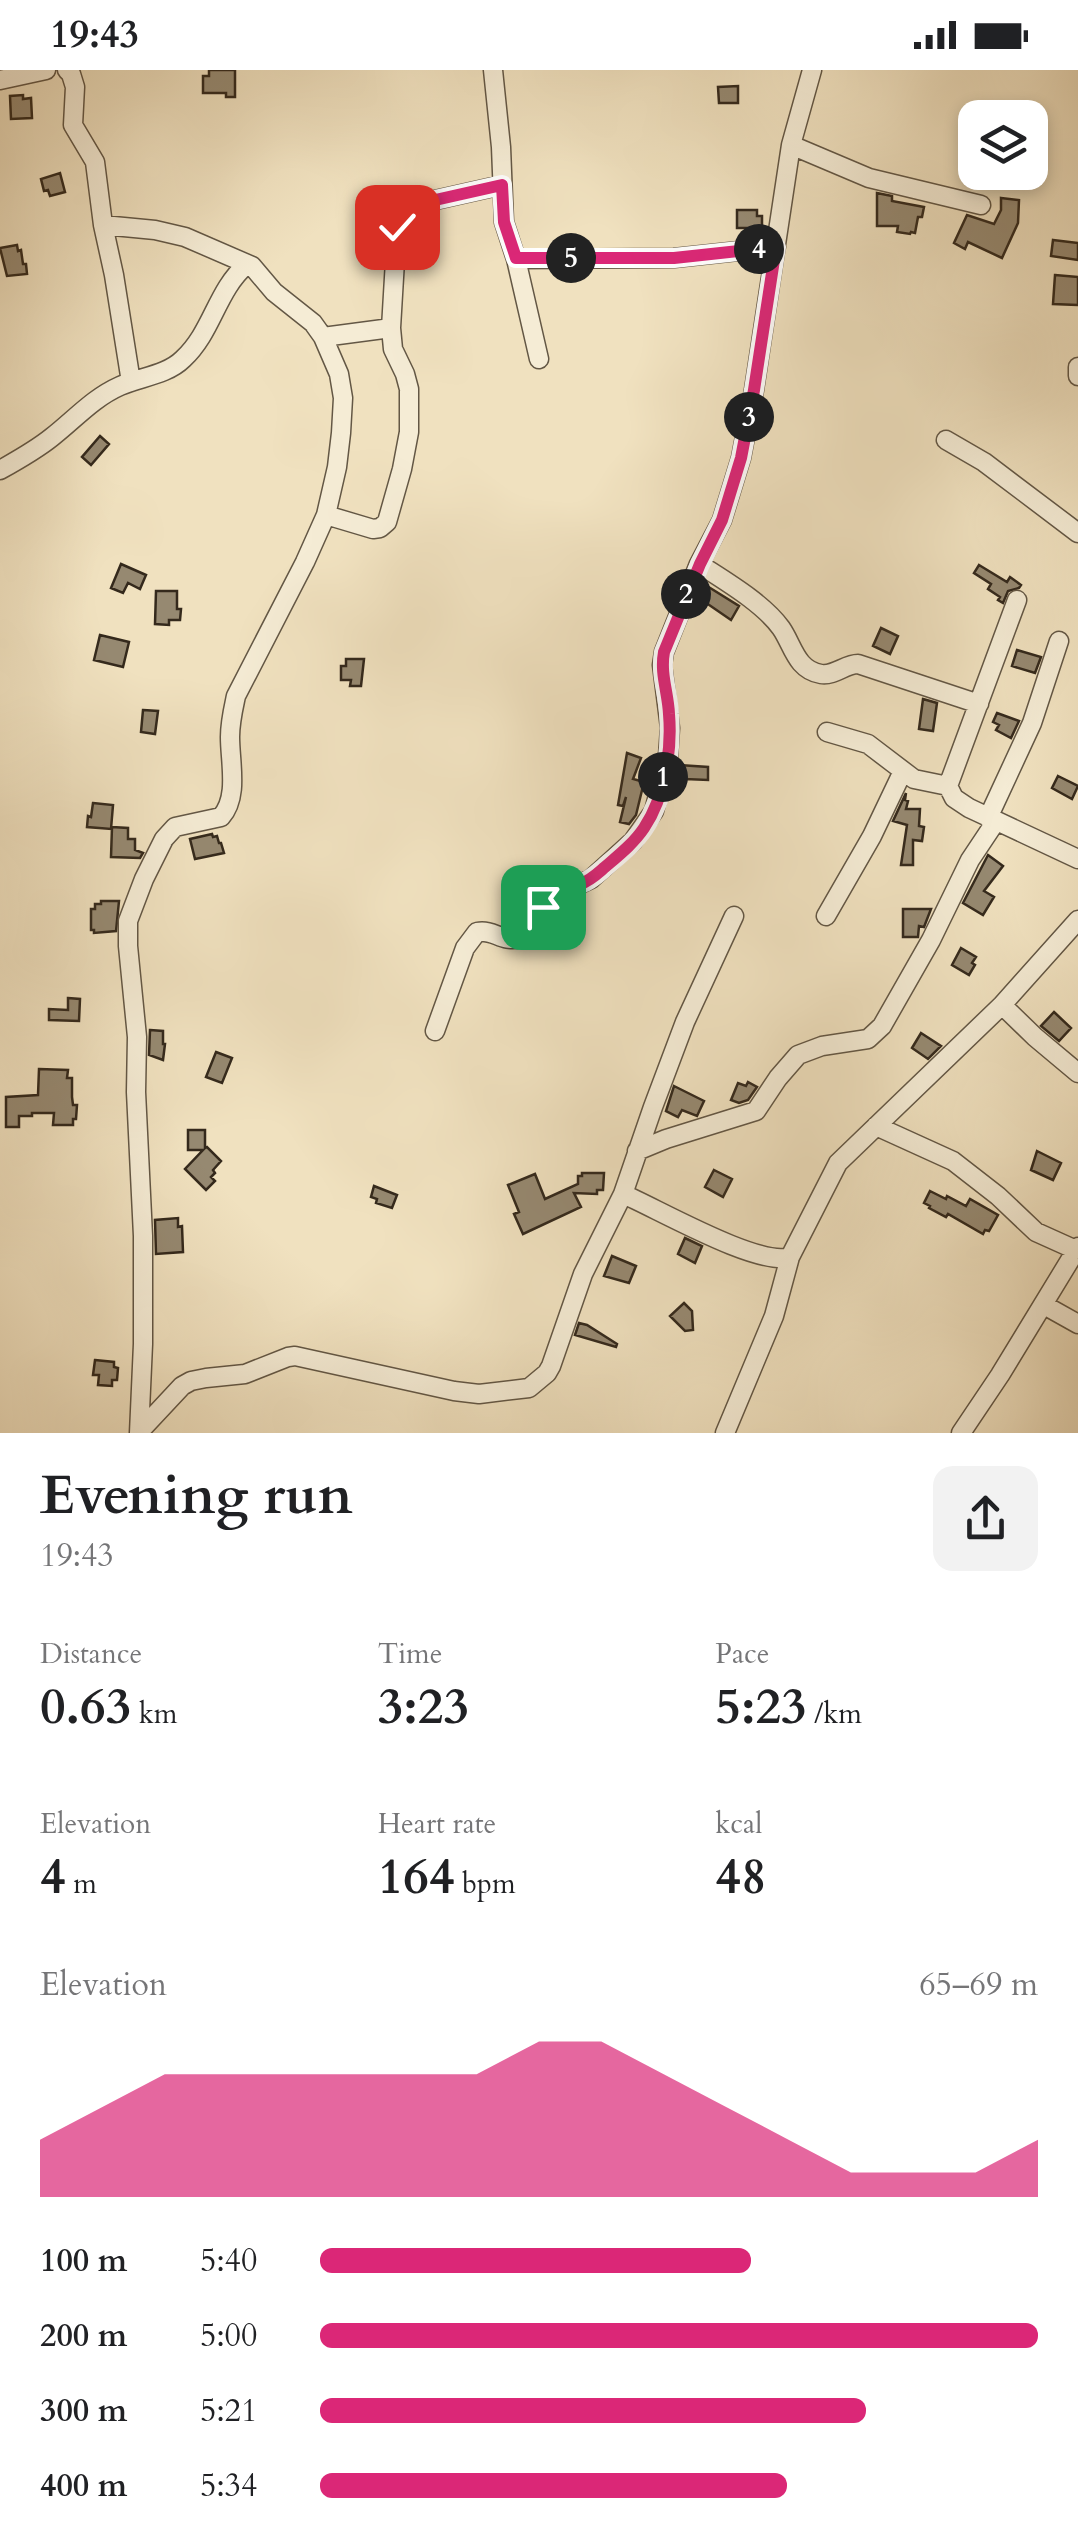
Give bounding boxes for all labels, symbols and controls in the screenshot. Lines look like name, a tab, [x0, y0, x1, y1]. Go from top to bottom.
text: 19:43	[50, 9, 139, 61]
map controls	[958, 100, 1048, 190]
button: layers	[958, 100, 1048, 190]
pin	[355, 185, 440, 270]
icon: check	[370, 200, 425, 255]
pin: 4	[734, 224, 784, 274]
text: 4	[752, 230, 766, 268]
pin: 5	[546, 233, 596, 283]
text: 5	[564, 239, 578, 277]
pin: 3	[724, 392, 774, 442]
text: 3	[742, 398, 756, 436]
pin: 2	[661, 569, 711, 619]
text: 2	[679, 575, 693, 613]
pin: 1	[638, 752, 688, 802]
text: 1	[656, 758, 670, 796]
pin	[501, 865, 586, 950]
icon: arrive	[516, 880, 571, 935]
text: Evening run	[40, 1459, 353, 1533]
button: share	[933, 1466, 1038, 1571]
text: 19:43	[40, 1534, 114, 1578]
text: Distance	[40, 1635, 142, 1673]
text: Time	[378, 1635, 442, 1673]
text: Pace	[715, 1635, 769, 1673]
text: 0.63	[40, 1673, 131, 1741]
text: 3:23	[378, 1673, 469, 1741]
text: 5:23	[715, 1673, 807, 1741]
text: km	[131, 1695, 178, 1733]
text: /km	[807, 1695, 862, 1733]
text: Elevation	[40, 1805, 151, 1843]
text: Heart rate	[378, 1805, 496, 1843]
text: kcal	[715, 1805, 762, 1843]
text: 4	[40, 1843, 66, 1911]
text: 164	[378, 1843, 455, 1911]
text: 48	[715, 1843, 767, 1911]
text: m	[66, 1865, 97, 1903]
text: bpm	[455, 1865, 516, 1903]
text: Elevation	[40, 1963, 167, 2007]
text: 65–69 m	[919, 1963, 1038, 2007]
text: 100 m	[40, 2239, 127, 2283]
text: 5:40	[200, 2239, 257, 2283]
text: 200 m	[40, 2314, 127, 2358]
text: 5:00	[200, 2314, 257, 2358]
text: 300 m	[40, 2389, 127, 2433]
text: 5:21	[200, 2389, 257, 2433]
text: 400 m	[40, 2464, 127, 2508]
text: 5:34	[200, 2464, 257, 2508]

